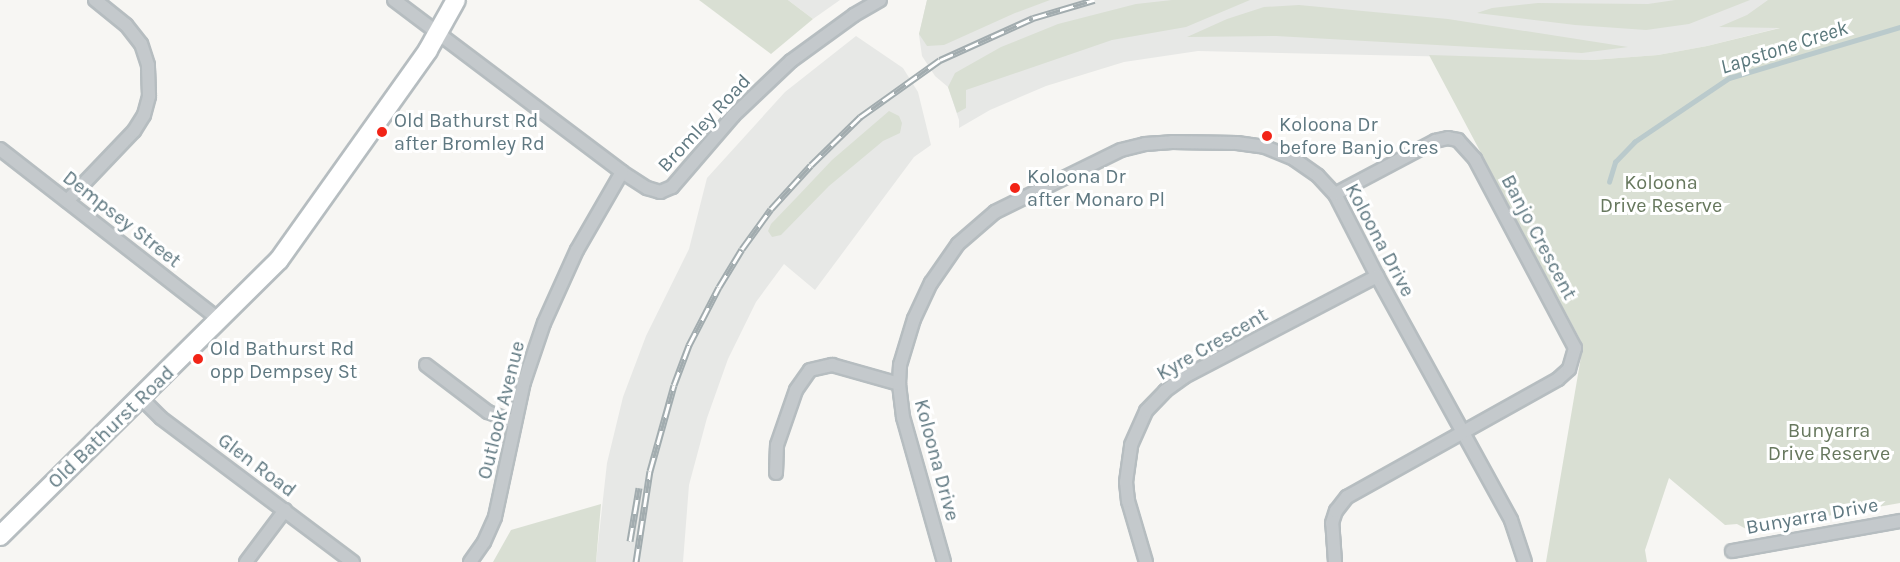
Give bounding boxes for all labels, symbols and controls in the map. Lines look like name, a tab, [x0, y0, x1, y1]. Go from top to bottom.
water label: Lapstone Creek	[1717, 15, 1851, 79]
street label: Bromley Road	[653, 69, 755, 177]
place label: Old Bathurst Rd after Bromley Rd	[394, 108, 545, 155]
place label: Koloona Dr before Banjo Cres	[1279, 112, 1439, 159]
marker: Old Bathurst Rd after Bromley Rd	[375, 125, 389, 139]
marker: Koloona Dr before Banjo Cres	[1260, 129, 1274, 143]
place label: Koloona Dr after Monaro Pl	[1027, 164, 1165, 211]
street label: Dempsey Street	[58, 165, 186, 273]
street label: Banjo Crescent	[1496, 170, 1582, 304]
park label: Koloona Drive Reserve	[1600, 171, 1722, 218]
street label: Koloona Drive	[1340, 179, 1420, 301]
marker: Koloona Dr after Monaro Pl	[1008, 181, 1022, 195]
street label: Kyre Crescent	[1152, 303, 1272, 385]
place label: Old Bathurst Rd opp Dempsey St	[210, 336, 357, 383]
street label: Outlook Avenue	[472, 338, 530, 482]
marker: Old Bathurst Rd opp Dempsey St	[191, 352, 205, 366]
street label: Old Bathurst Road	[43, 361, 179, 493]
street label: Koloona Drive	[909, 396, 965, 524]
park label: Bunyarra Drive Reserve	[1768, 419, 1890, 466]
street label: Glen Road	[213, 428, 301, 502]
street label: Bunyarra Drive	[1744, 493, 1880, 539]

